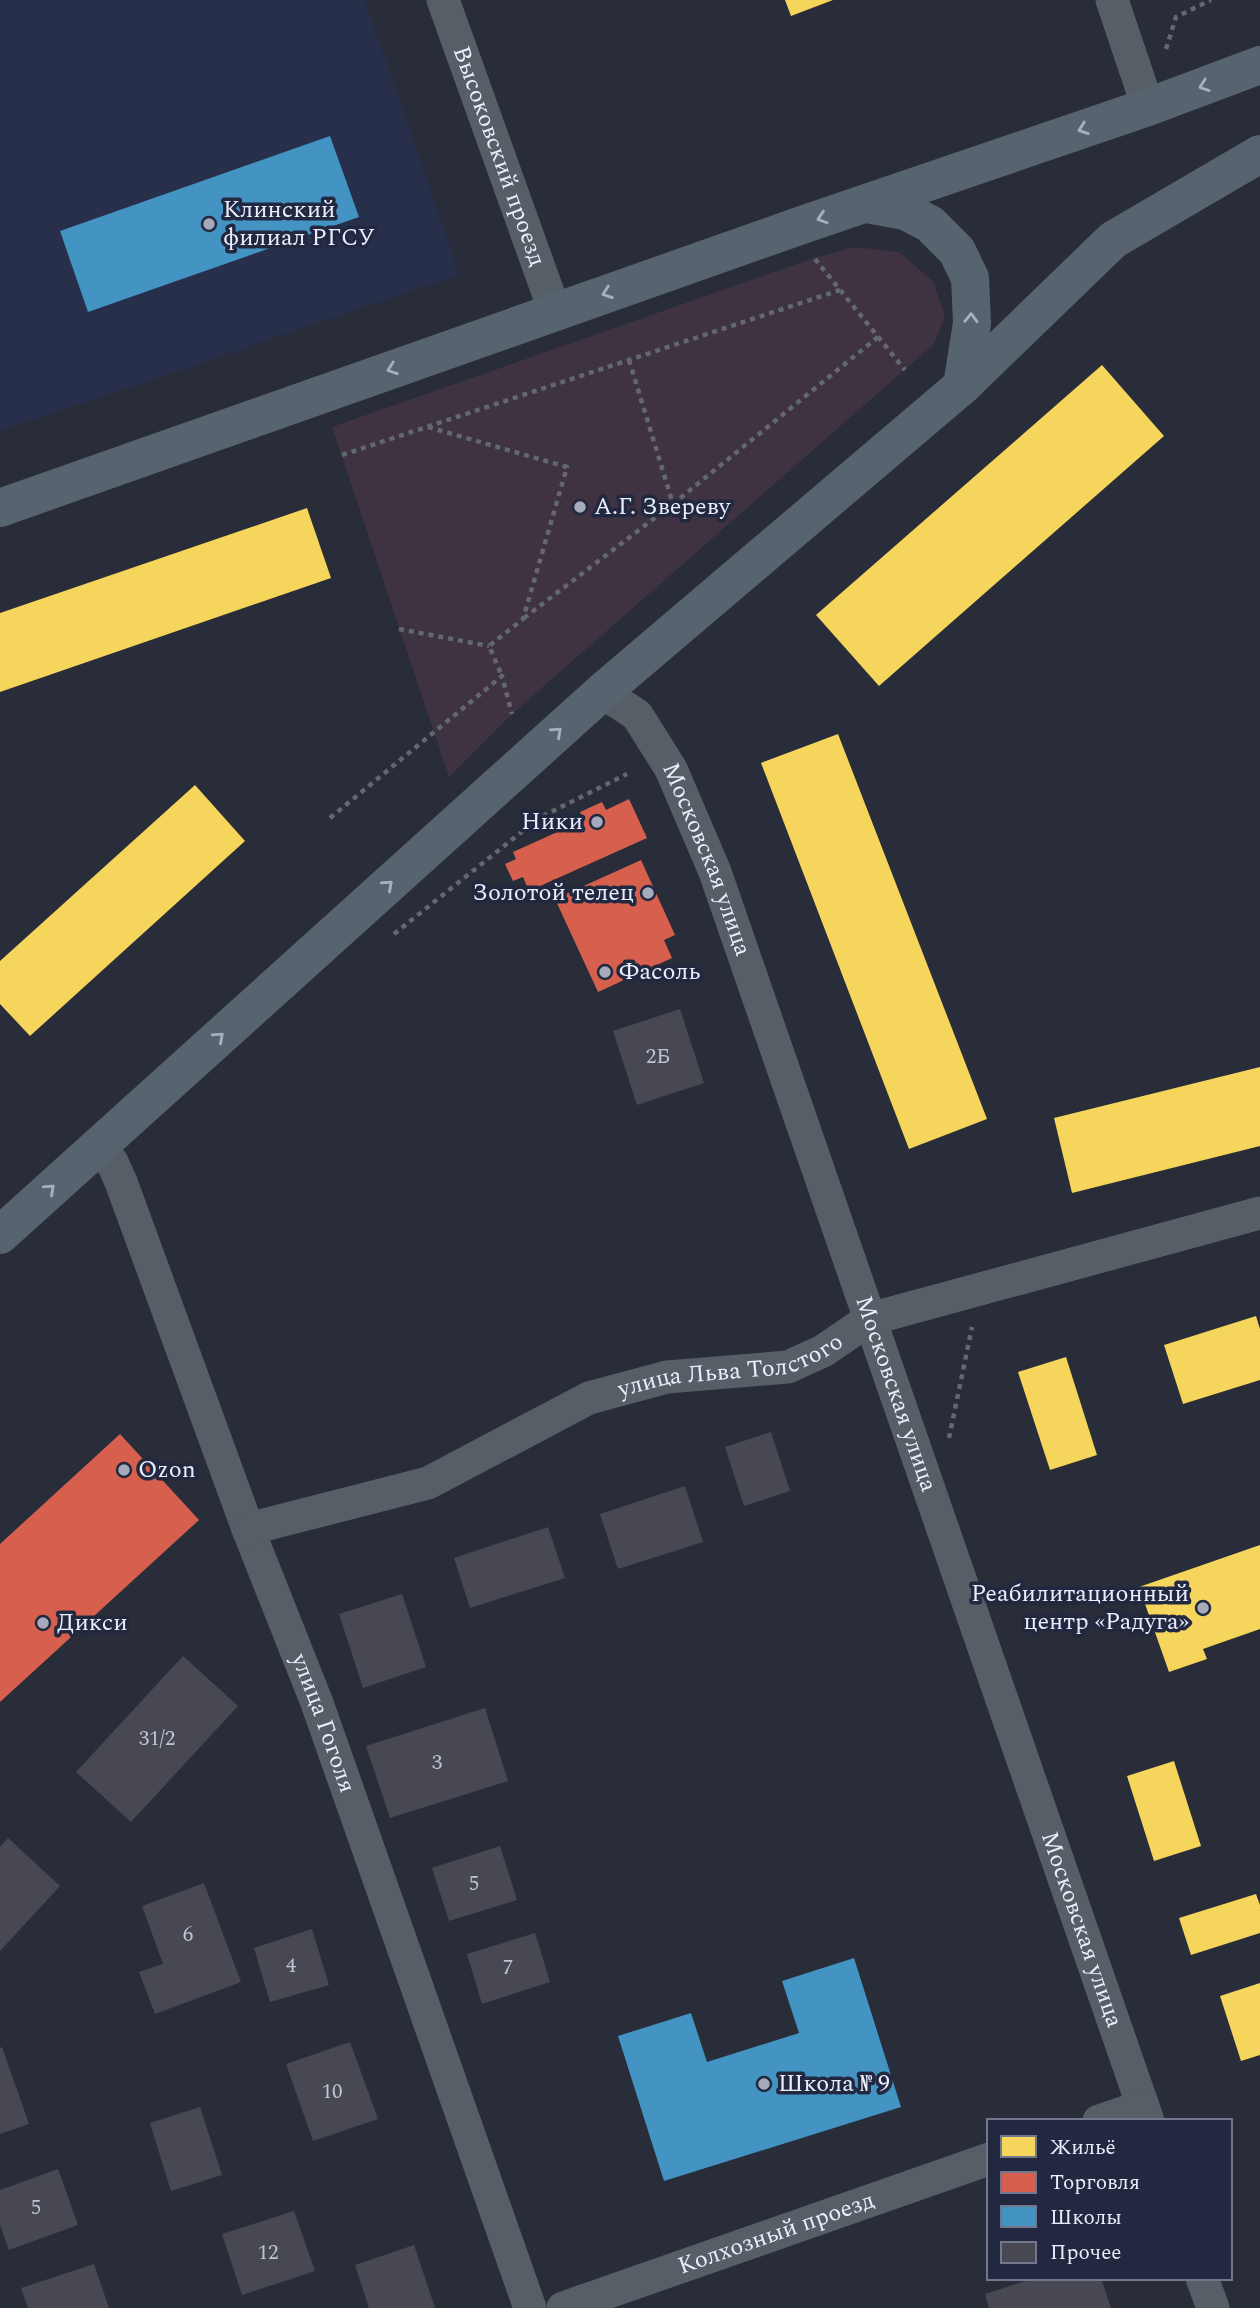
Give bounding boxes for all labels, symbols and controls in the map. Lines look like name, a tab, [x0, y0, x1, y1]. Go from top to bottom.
street label: Высоковский проезд	[443, 41, 555, 271]
one-way arrow	[1198, 78, 1210, 92]
one-way arrow	[1078, 121, 1090, 135]
place label: Клинский филиал РГСУ	[223, 192, 375, 256]
one-way arrow	[816, 210, 828, 225]
marker: Клинский филиал РГСУ	[201, 216, 217, 232]
one-way arrow	[601, 285, 613, 299]
one-way arrow	[963, 312, 978, 323]
one-way arrow	[387, 361, 399, 375]
place label: А.Г. Звереву	[594, 489, 732, 525]
marker: А.Г. Звереву	[572, 499, 588, 515]
one-way arrow	[549, 728, 562, 741]
street label: Московская улица	[652, 757, 761, 961]
place label: Ники	[521, 804, 583, 840]
marker: Ники	[589, 814, 605, 830]
place label: Золотой телец	[472, 875, 634, 911]
one-way arrow	[380, 880, 393, 893]
marker: Золотой телец	[640, 885, 656, 901]
place label: Фасоль	[619, 954, 700, 990]
marker: Фасоль	[597, 964, 613, 980]
one-way arrow	[211, 1033, 224, 1045]
house number: 2Б	[646, 1041, 670, 1073]
one-way arrow	[42, 1185, 55, 1198]
street label: Московская улица	[845, 1291, 947, 1497]
street label: улица Льва Толстого	[613, 1324, 851, 1408]
place label: Ozon	[138, 1452, 196, 1488]
marker: Ozon	[116, 1462, 132, 1478]
place label: Реабилитационный центр «Радуга»	[971, 1576, 1189, 1640]
marker: Реабилитационный центр «Радуга»	[1195, 1600, 1211, 1616]
place label: Дикси	[57, 1605, 128, 1641]
marker: Дикси	[35, 1615, 51, 1631]
street label: улица Гоголя	[281, 1647, 365, 1798]
house number: 31/2	[139, 1723, 175, 1755]
house number: 3	[432, 1747, 443, 1779]
street label: Московская улица	[1031, 1827, 1132, 2033]
house number: 5	[469, 1868, 479, 1900]
house number: 6	[183, 1919, 193, 1951]
house number: 4	[286, 1950, 297, 1982]
house number: 7	[503, 1952, 513, 1984]
place label: Школа № 9	[778, 2066, 890, 2102]
house number: 10	[322, 2076, 343, 2108]
marker: Школа № 9	[756, 2076, 772, 2092]
legend	[987, 2119, 1232, 2280]
text: Жильё	[1050, 2132, 1116, 2164]
text: Торговля	[1050, 2167, 1140, 2199]
street label: Колхозный проезд	[673, 2182, 880, 2284]
house number: 5	[31, 2192, 41, 2224]
text: Школы	[1050, 2202, 1122, 2234]
house number: 12	[258, 2237, 279, 2269]
text: Прочее	[1050, 2237, 1121, 2269]

